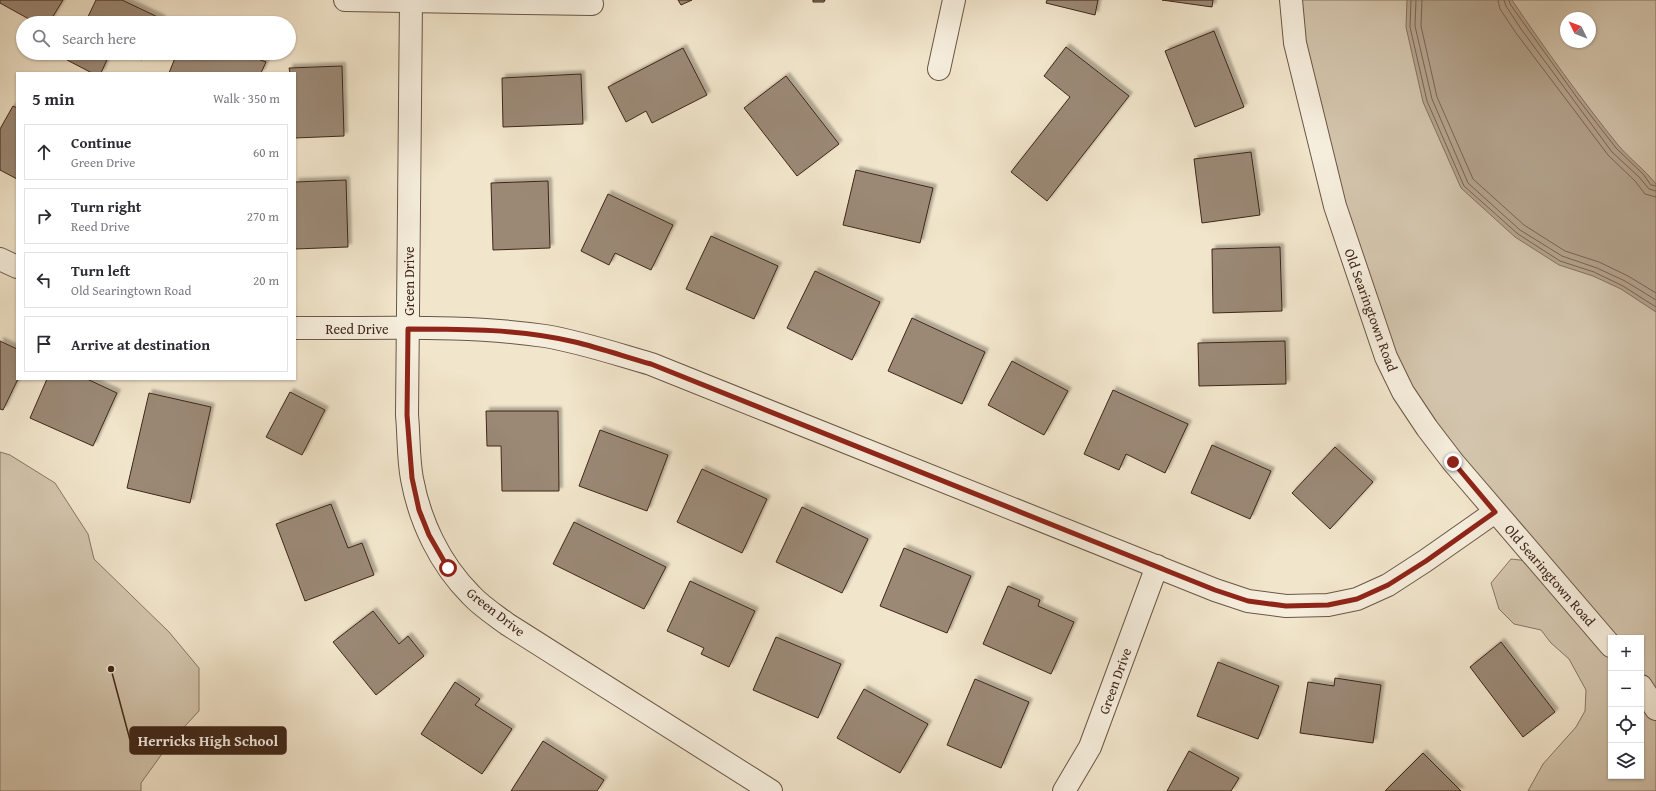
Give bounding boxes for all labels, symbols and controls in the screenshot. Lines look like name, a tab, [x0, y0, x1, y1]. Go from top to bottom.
north arrow	[1560, 12, 1596, 48]
search box	[16, 16, 296, 60]
icon: search	[30, 27, 52, 49]
text: Search here	[62, 28, 136, 49]
text: 5 min	[32, 86, 74, 111]
text: Walk · 350 m	[213, 89, 280, 108]
text: Continue	[71, 132, 132, 153]
icon: ahead	[33, 141, 55, 163]
text: 60 m	[253, 143, 279, 162]
text: Green Drive	[71, 153, 135, 172]
text: Turn right	[71, 196, 142, 217]
icon: right	[33, 205, 55, 227]
text: 270 m	[247, 207, 279, 226]
text: Reed Drive	[71, 217, 130, 236]
street label: Green Drive	[399, 246, 419, 316]
street label: Old Searingtown Road	[1339, 246, 1403, 375]
text: Turn left	[71, 260, 130, 281]
icon: left	[33, 269, 55, 291]
text: 20 m	[253, 271, 279, 290]
text: Old Searingtown Road	[71, 281, 191, 300]
street label: Reed Drive	[325, 319, 389, 339]
icon: arrive	[33, 333, 55, 355]
text: Arrive at destination	[71, 334, 210, 355]
route end	[1444, 453, 1462, 471]
street label: Old Searingtown Road	[1500, 520, 1600, 631]
route start	[439, 559, 457, 577]
street label: Green Drive	[463, 583, 530, 641]
map controls	[1608, 635, 1644, 779]
button: +	[1608, 635, 1644, 671]
street label: Green Drive	[1094, 645, 1136, 717]
button: −	[1608, 671, 1644, 707]
button: locate	[1608, 707, 1644, 743]
callout: Herricks High School	[130, 727, 286, 754]
text: Herricks High School	[138, 730, 279, 751]
button: layers	[1608, 743, 1644, 779]

